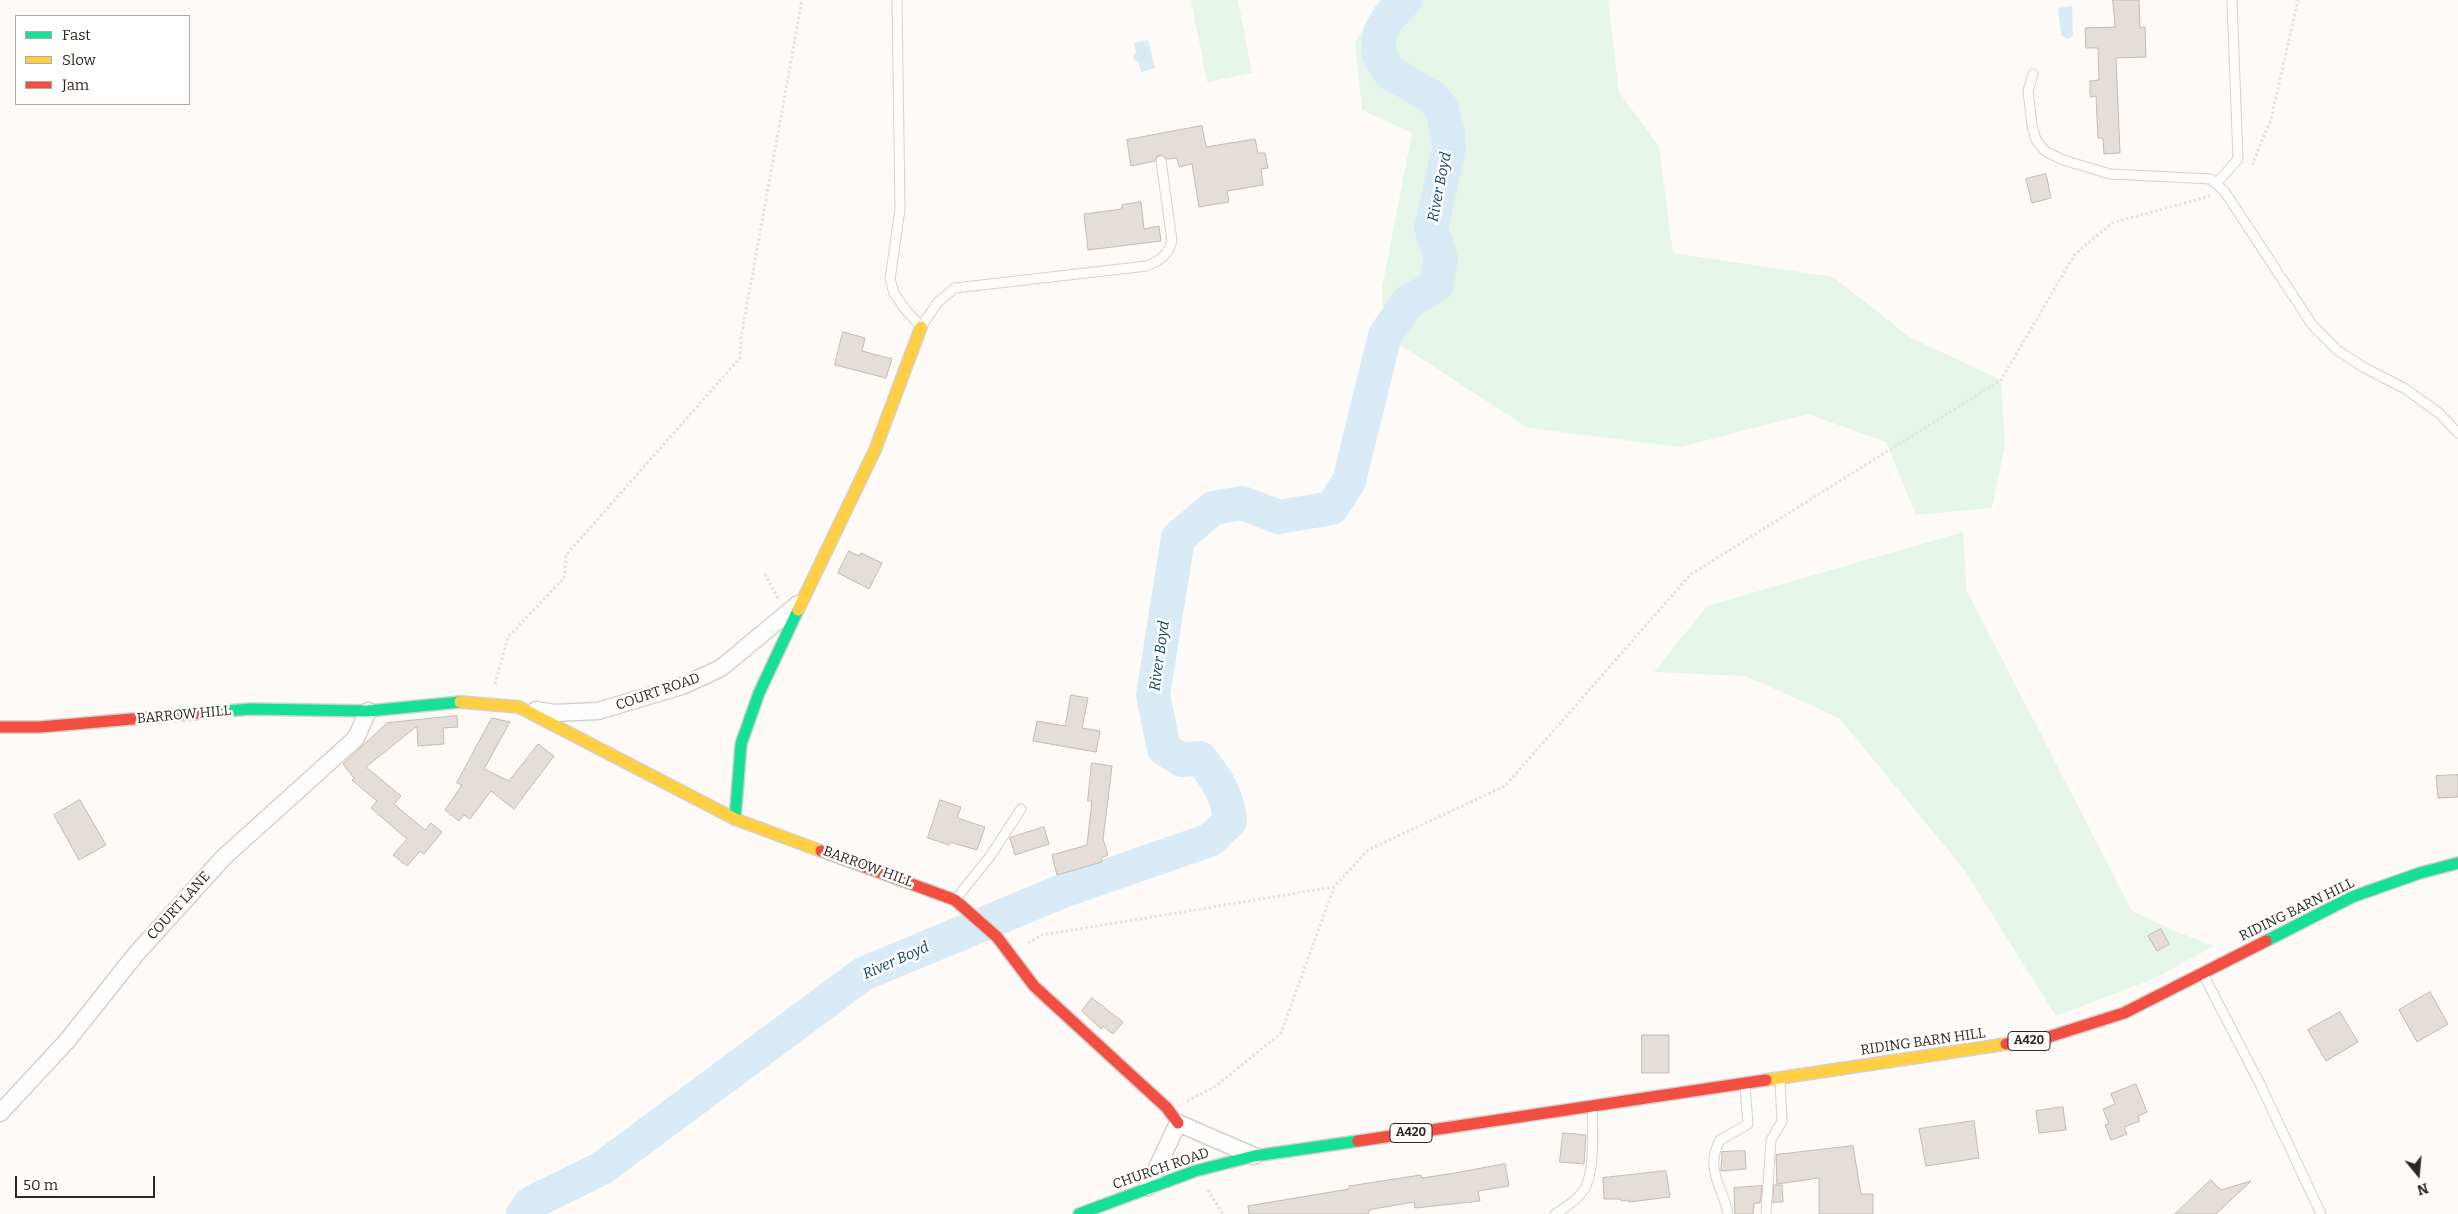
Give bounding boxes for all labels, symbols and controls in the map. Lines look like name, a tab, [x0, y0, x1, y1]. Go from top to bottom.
legend	[15, 15, 190, 105]
text: Fast	[62, 26, 91, 44]
text: Slow	[62, 51, 96, 69]
text: Jam	[62, 76, 89, 94]
water label: River Boyd	[1424, 151, 1456, 223]
water label: River Boyd	[1146, 620, 1174, 692]
street label: COURT ROAD	[614, 670, 702, 714]
street label: BARROW HILL	[136, 703, 232, 727]
street label: BARROW HILL	[821, 843, 915, 891]
street label: COURT LANE	[144, 868, 214, 944]
street label: RIDING BARN HILL	[2237, 875, 2357, 945]
water label: River Boyd	[860, 938, 932, 984]
street label: RIDING BARN HILL	[1859, 1025, 1987, 1059]
road number: A420	[2008, 1032, 2050, 1050]
road number: A420	[1390, 1124, 1432, 1142]
street label: CHURCH ROAD	[1111, 1145, 1211, 1193]
north arrow	[2393, 1149, 2443, 1199]
scale bar	[18, 1166, 158, 1198]
text: 50 m	[23, 1176, 58, 1194]
text: N	[2415, 1179, 2430, 1199]

